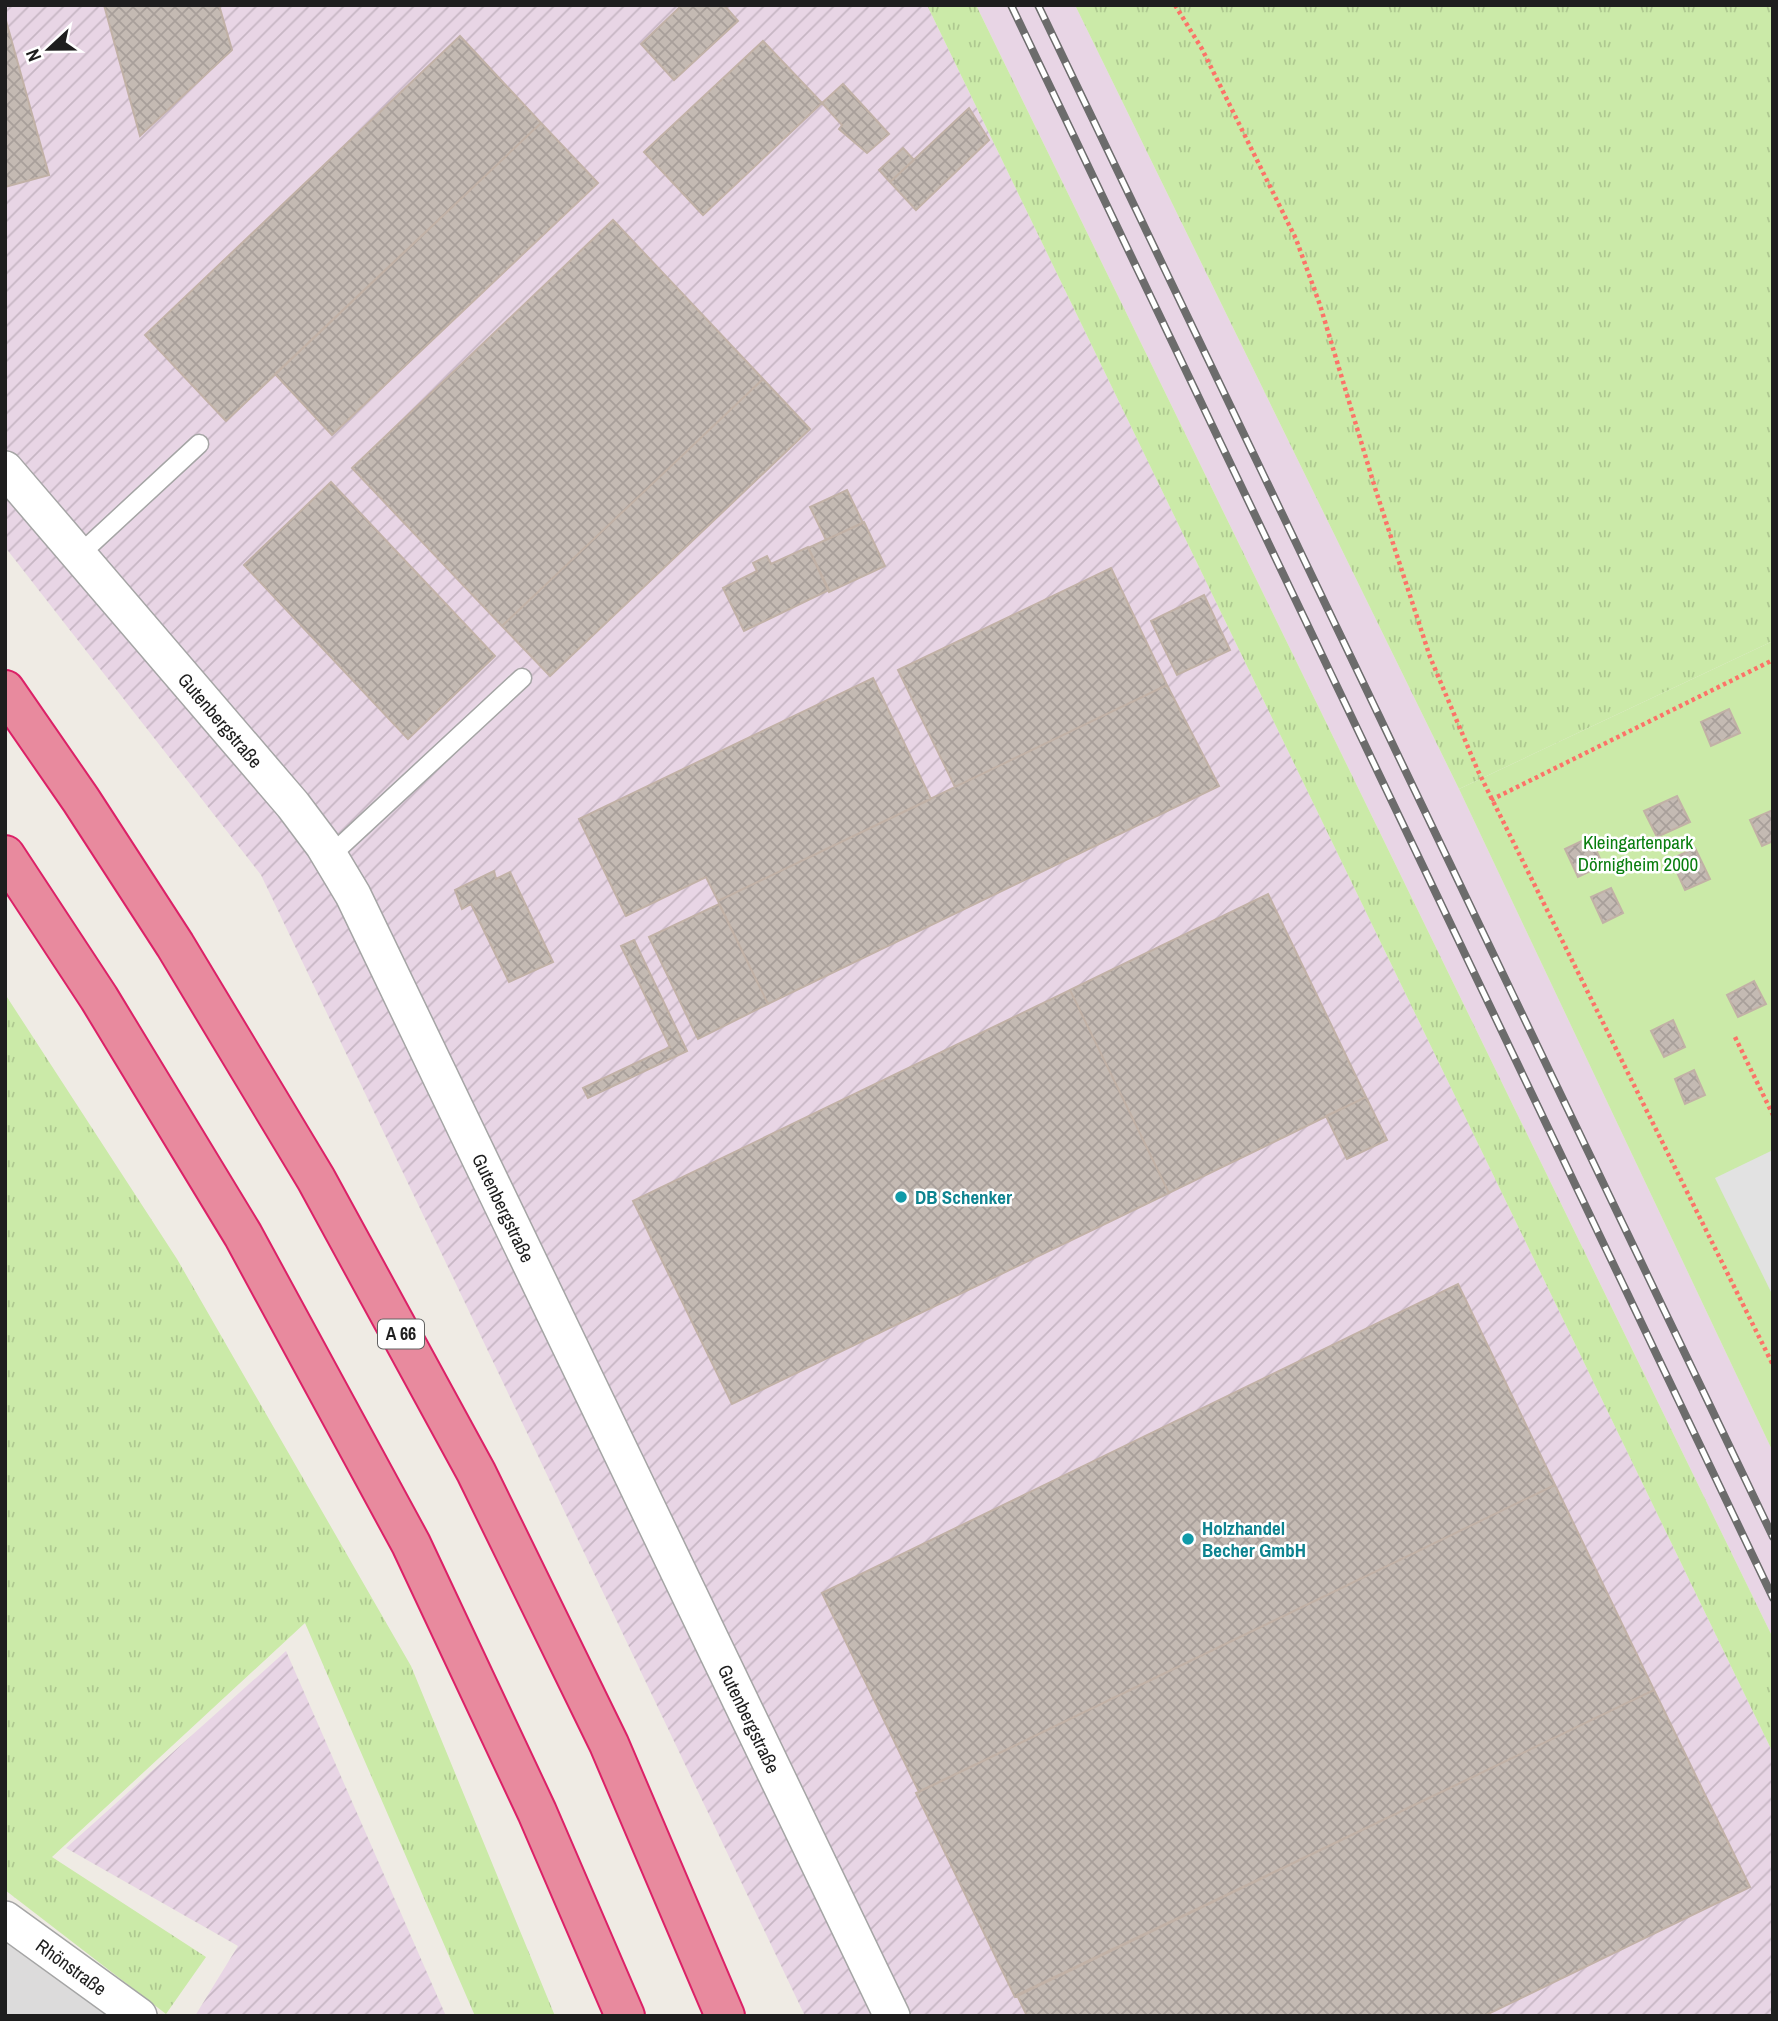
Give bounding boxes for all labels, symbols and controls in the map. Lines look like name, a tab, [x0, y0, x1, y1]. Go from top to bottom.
north arrow	[14, 14, 84, 84]
text: N	[19, 45, 47, 65]
street label: Gutenbergstraße	[172, 667, 269, 774]
park label: Kleingartenpark Dörnigheim 2000	[1578, 829, 1698, 877]
street label: Gutenbergstraße	[466, 1149, 541, 1267]
place label: DB Schenker	[915, 1184, 1012, 1210]
marker: DB Schenker	[893, 1189, 909, 1205]
road number: A 66	[378, 1320, 424, 1349]
place label: Holzhandel Becher GmbH	[1202, 1515, 1306, 1563]
marker: Holzhandel Becher GmbH	[1180, 1531, 1196, 1547]
street label: Gutenbergstraße	[712, 1660, 786, 1778]
street label: Rhönstraße	[31, 1933, 112, 2001]

